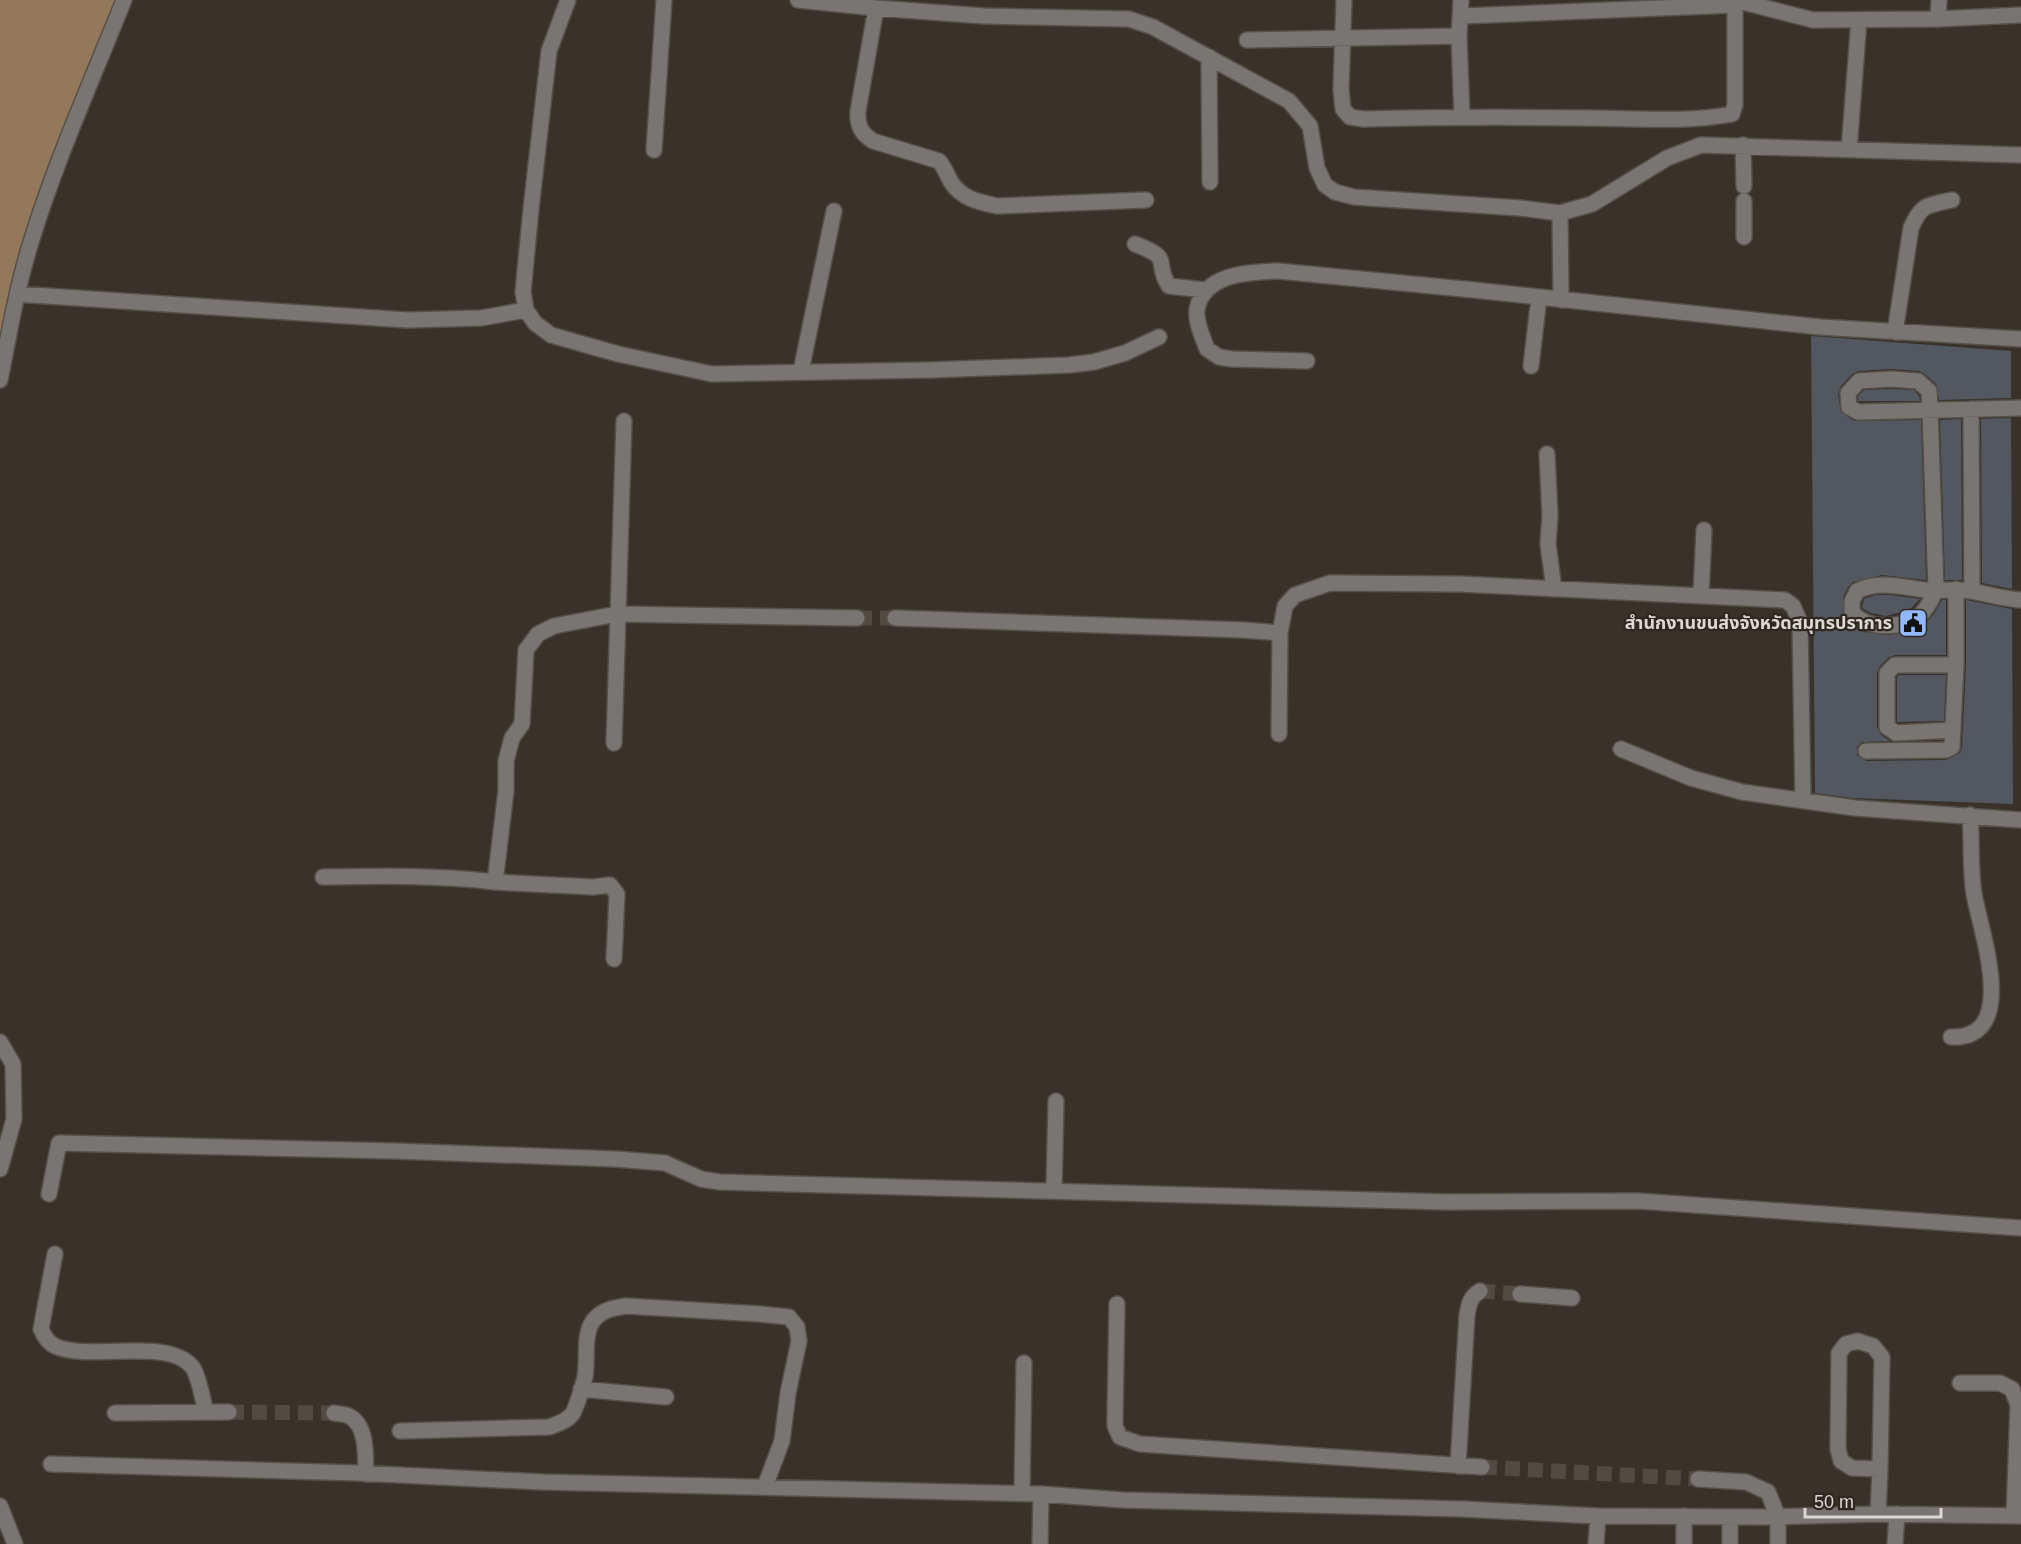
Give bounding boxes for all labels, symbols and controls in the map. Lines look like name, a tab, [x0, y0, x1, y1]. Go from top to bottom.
public building icon: สำนักงานขนส่งจังหวัดสมุทรปราการ	[1897, 607, 1929, 639]
place label: สำนักงานขนส่งจังหวัดสมุทรปราการ	[1625, 613, 1892, 634]
scale bar	[1805, 1481, 1942, 1519]
text: 50 m	[1814, 1492, 1854, 1512]

